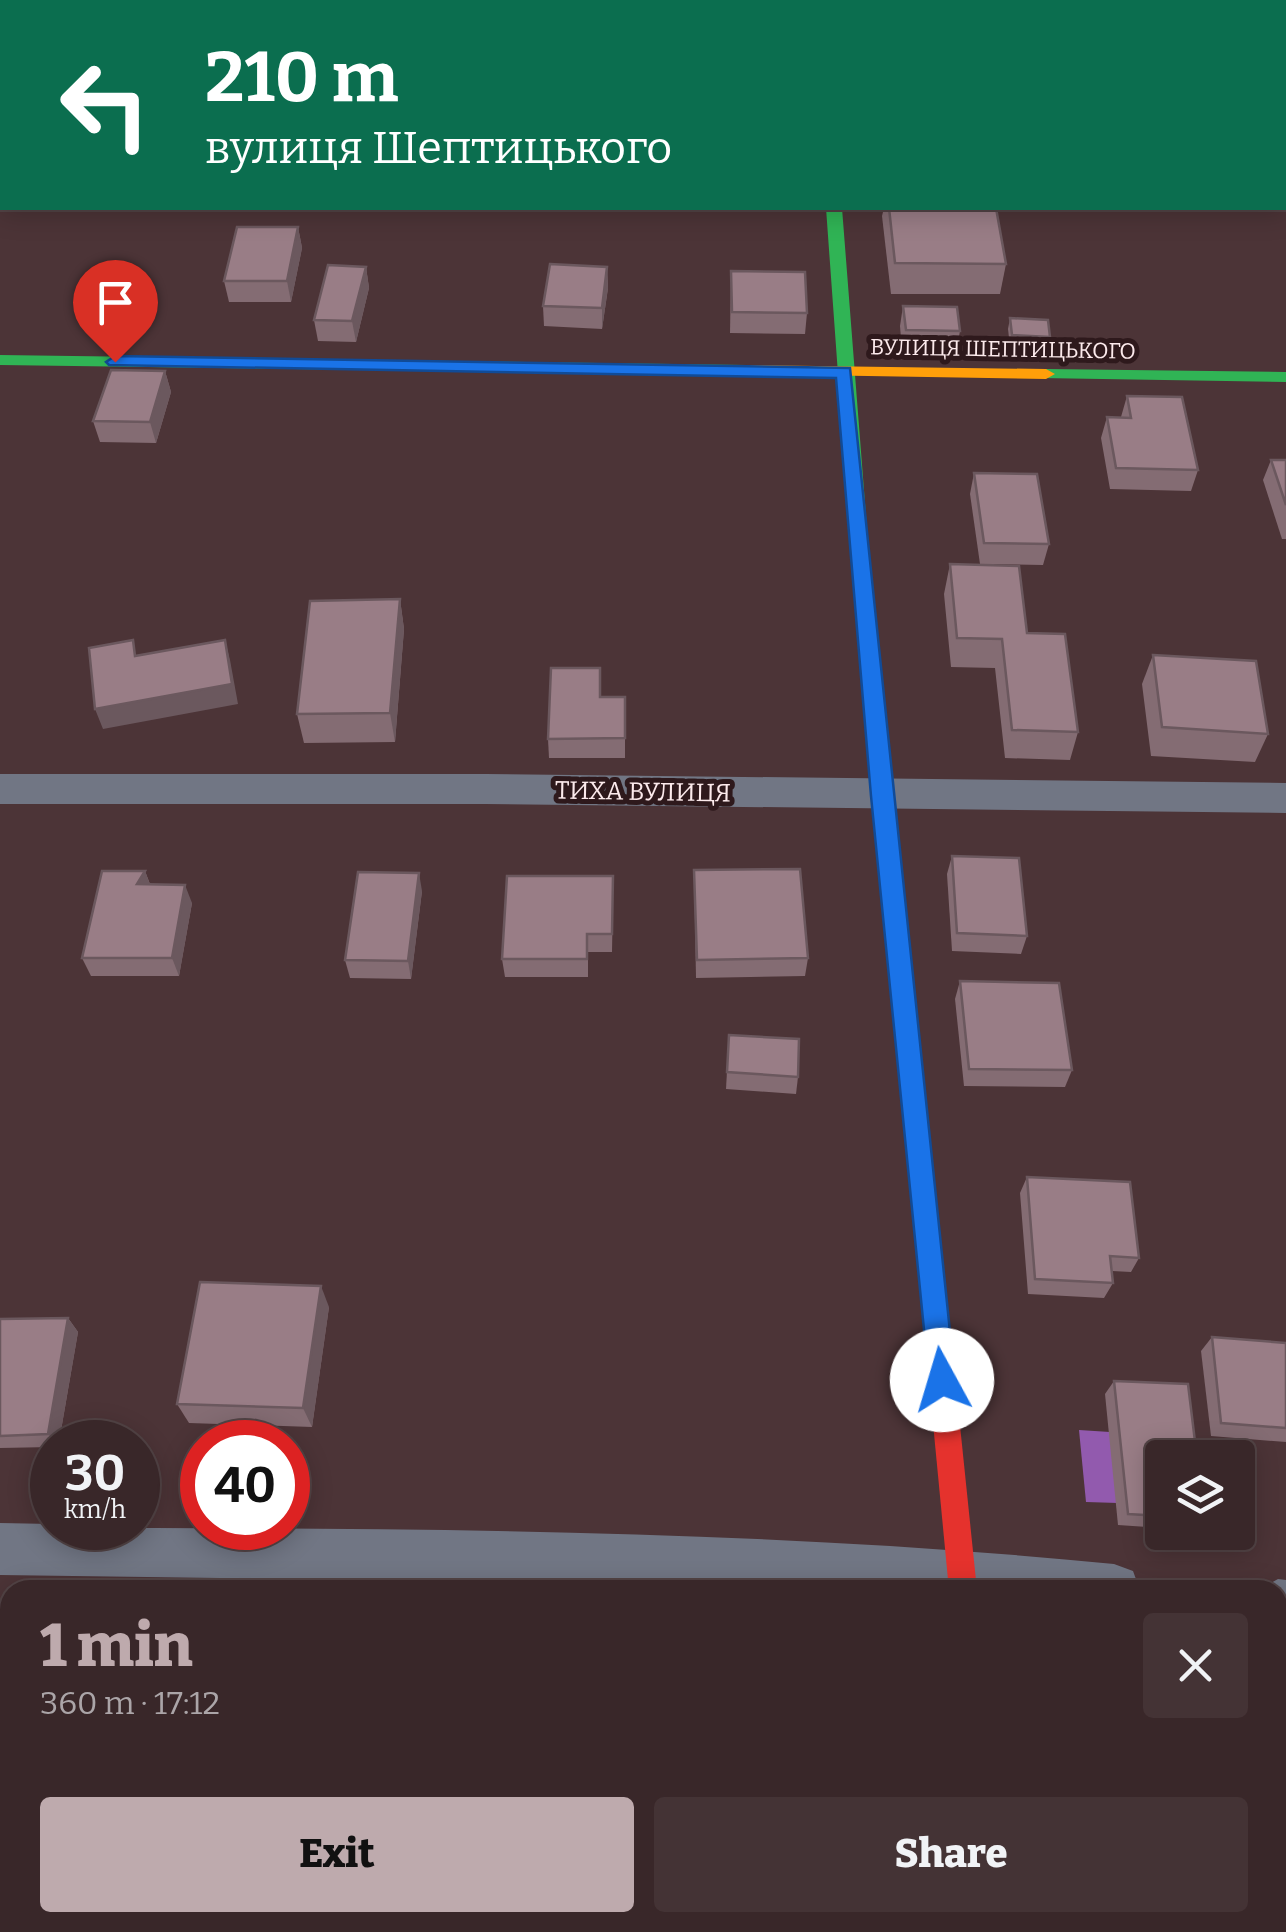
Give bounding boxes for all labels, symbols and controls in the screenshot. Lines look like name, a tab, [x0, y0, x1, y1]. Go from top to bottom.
text: 210 m	[205, 36, 398, 120]
icon: left	[40, 40, 170, 170]
text: вулиця Шептицького	[205, 121, 672, 175]
pin	[73, 260, 158, 363]
icon: arrive	[88, 275, 143, 330]
street label: ВУЛИЦЯ ШЕПТИЦЬКОГО	[870, 333, 1136, 365]
street label: ТИХА ВУЛИЦЯ	[555, 775, 731, 809]
position arrow	[890, 1328, 994, 1432]
speed limit sign: 40	[180, 1420, 310, 1550]
map controls	[1145, 1440, 1255, 1550]
button: layers	[1145, 1440, 1255, 1550]
text: 30	[65, 1443, 125, 1503]
text: km/h	[64, 1495, 126, 1525]
text: 1 min	[40, 1610, 193, 1682]
button: close	[1143, 1613, 1248, 1718]
text: 360 m · 17:12	[40, 1684, 220, 1722]
button: Exit	[40, 1797, 634, 1912]
button: Share	[654, 1797, 1248, 1912]

